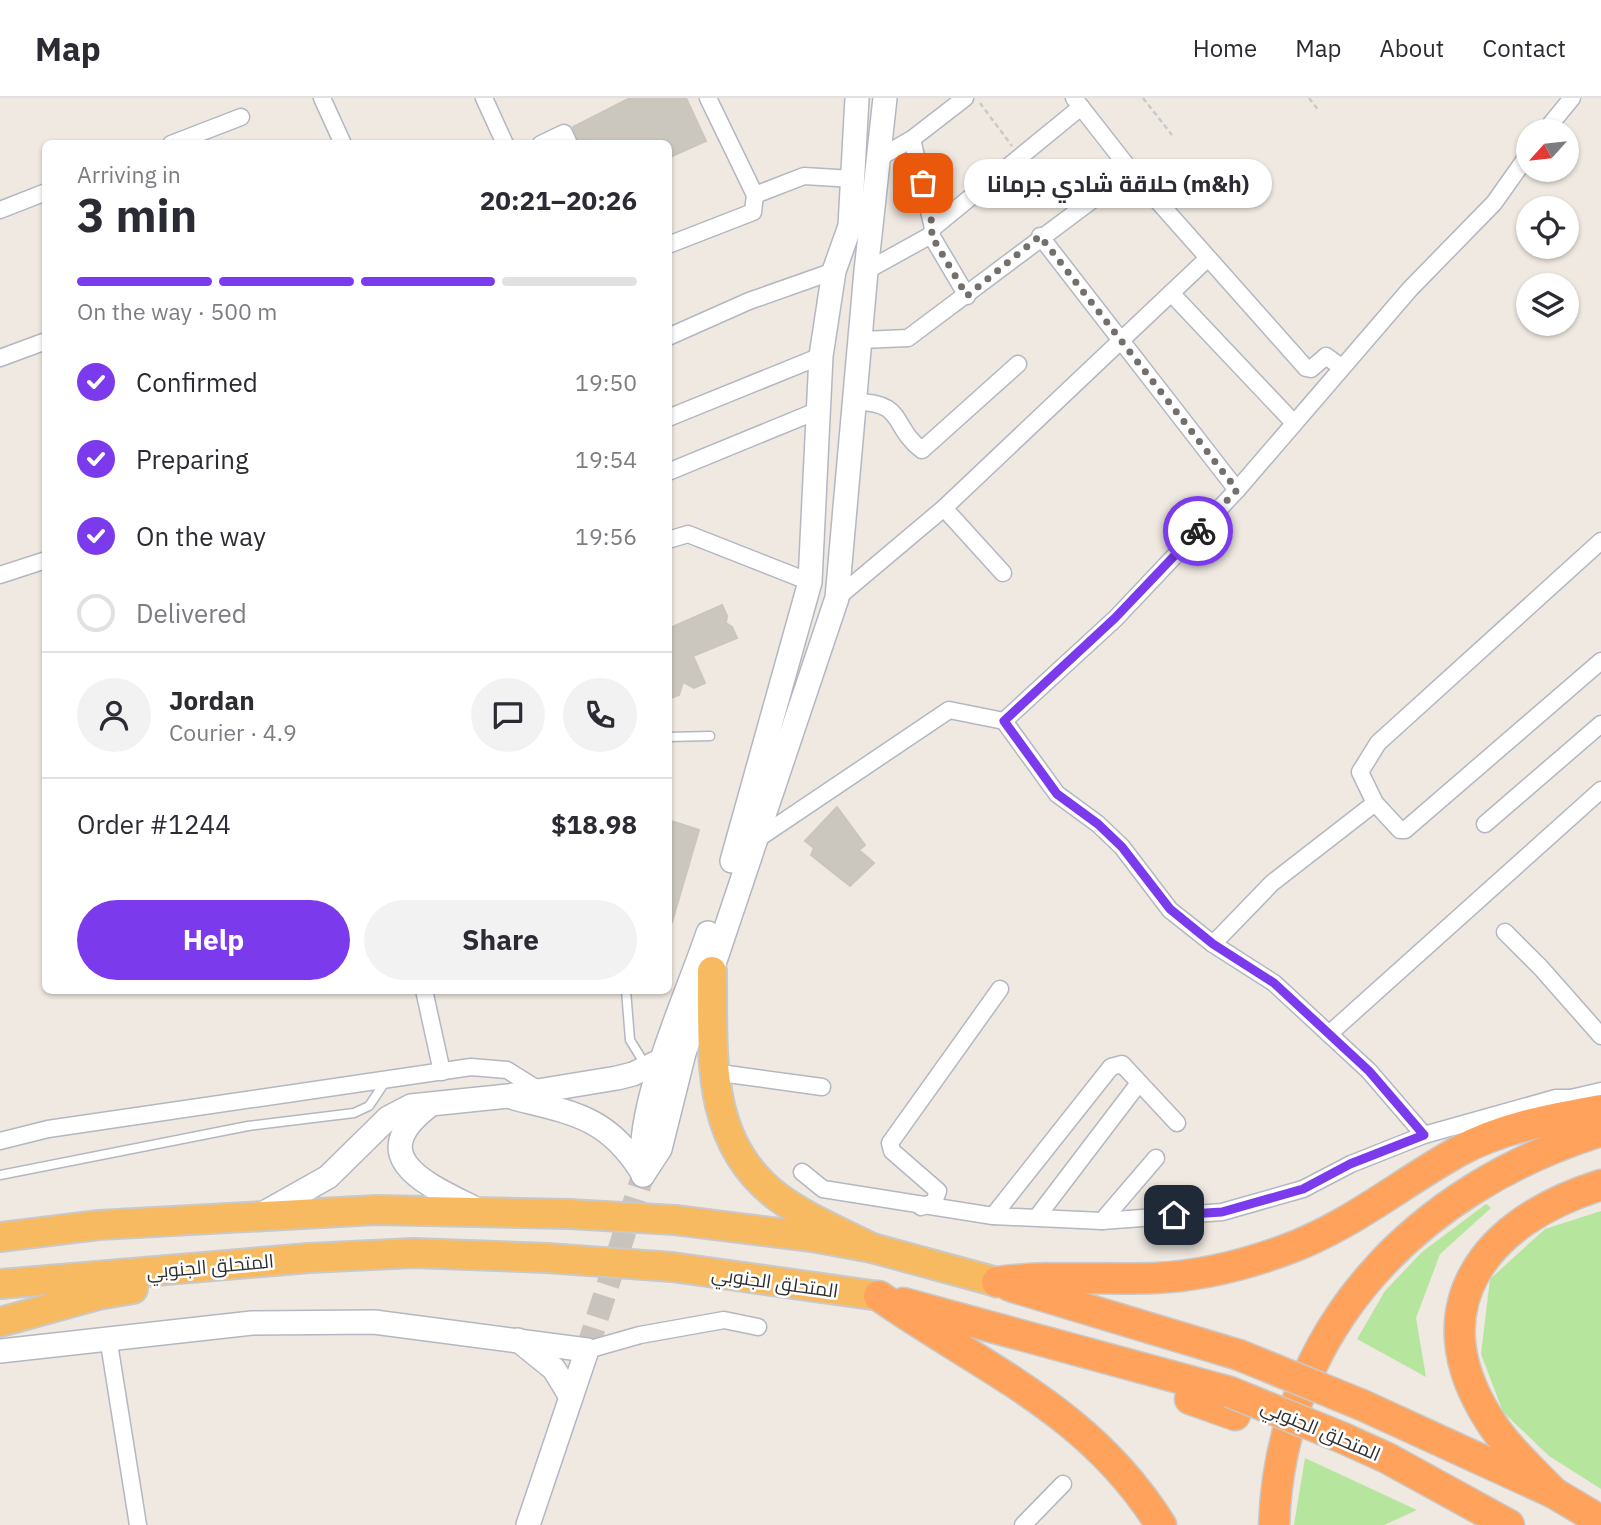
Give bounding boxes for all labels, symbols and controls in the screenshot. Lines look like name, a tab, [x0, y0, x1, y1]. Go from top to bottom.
text: Map	[35, 27, 101, 70]
text: Home	[1193, 32, 1257, 64]
text: Map	[1295, 32, 1341, 64]
text: About	[1379, 32, 1444, 64]
text: Contact	[1482, 32, 1566, 64]
north arrow	[1516, 119, 1578, 182]
map controls	[1516, 119, 1579, 336]
pin	[893, 153, 953, 213]
callout: حلاقة شادي جرمانا (m&h)	[965, 158, 1273, 208]
text: Arriving in	[77, 159, 181, 189]
icon: bag	[904, 164, 942, 202]
text: حلاقة شادي جرمانا (m&h)	[987, 168, 1249, 198]
text: 20:21–20:26	[480, 183, 637, 217]
text: 3 min	[77, 185, 197, 245]
button: locate	[1516, 196, 1579, 259]
button: layers	[1516, 273, 1579, 336]
text: On the way · 500 m	[77, 296, 277, 326]
icon: check	[77, 363, 115, 401]
text: Confirmed	[136, 365, 258, 399]
text: 19:50	[575, 367, 637, 397]
icon: check	[77, 440, 115, 478]
text: Preparing	[136, 442, 249, 476]
text: 19:54	[575, 444, 637, 474]
courier	[1163, 496, 1233, 566]
icon: bike	[1179, 512, 1217, 550]
icon: check	[77, 517, 115, 555]
text: On the way	[136, 519, 266, 553]
text: 19:56	[575, 521, 637, 551]
text: Delivered	[136, 596, 247, 630]
button: person	[77, 678, 151, 752]
button: chat	[471, 678, 545, 752]
button: phone	[563, 678, 637, 752]
text: Jordan	[169, 683, 255, 717]
text: Courier · 4.9	[169, 717, 297, 747]
text: Order #1244	[77, 807, 231, 841]
text: $18.98	[551, 807, 637, 841]
button: Help	[77, 900, 350, 980]
button: Share	[364, 900, 637, 980]
pin	[1144, 1185, 1204, 1245]
icon: home	[1155, 1196, 1193, 1234]
street label: المتحلق الجنوبي	[145, 1248, 275, 1287]
street label: المتحلق الجنوبي	[710, 1261, 840, 1306]
street label: المتحلق الجنوبي	[1256, 1394, 1384, 1469]

